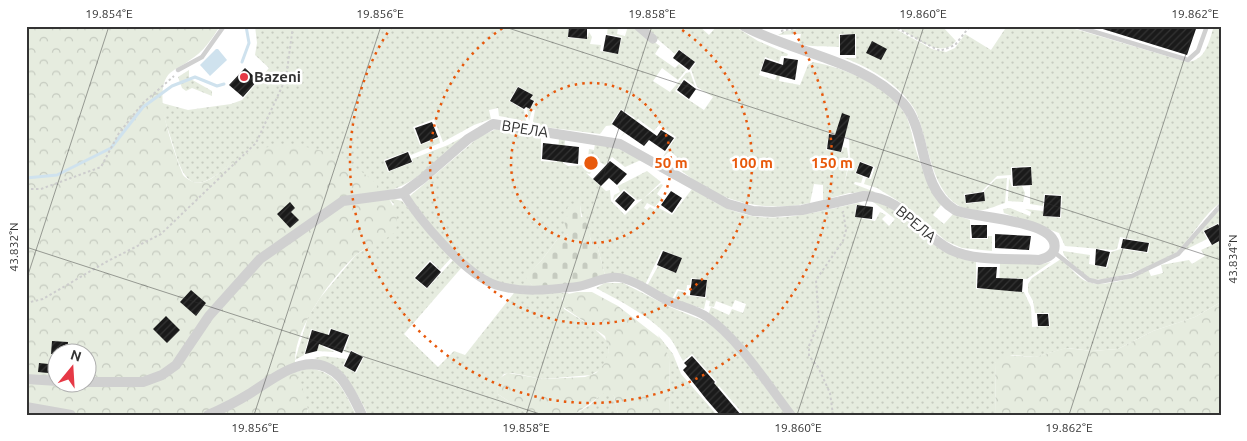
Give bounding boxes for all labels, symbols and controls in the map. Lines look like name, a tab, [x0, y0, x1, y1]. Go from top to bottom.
text: 19.854°E	[85, 7, 133, 20]
text: 19.856°E	[356, 7, 404, 20]
text: 19.858°E	[628, 7, 676, 20]
text: 19.860°E	[899, 7, 947, 20]
text: 19.862°E	[1171, 7, 1219, 20]
place label: Bazeni	[254, 68, 301, 85]
marker: Bazeni	[238, 71, 250, 83]
street label: ВРЕЛА	[501, 116, 550, 141]
centre of rings	[582, 154, 600, 172]
text: 50 m	[654, 154, 688, 171]
text: 100 m	[731, 154, 773, 171]
text: 150 m	[811, 154, 853, 171]
street label: ВРЕЛА	[893, 202, 940, 245]
text: 43.832°N	[7, 222, 20, 272]
text: 43.834°N	[1226, 234, 1239, 284]
north arrow	[48, 344, 98, 394]
text: N	[69, 346, 83, 365]
text: 19.856°E	[231, 421, 279, 434]
text: 19.858°E	[502, 421, 550, 434]
text: 19.860°E	[774, 421, 822, 434]
text: 19.862°E	[1045, 421, 1093, 434]

